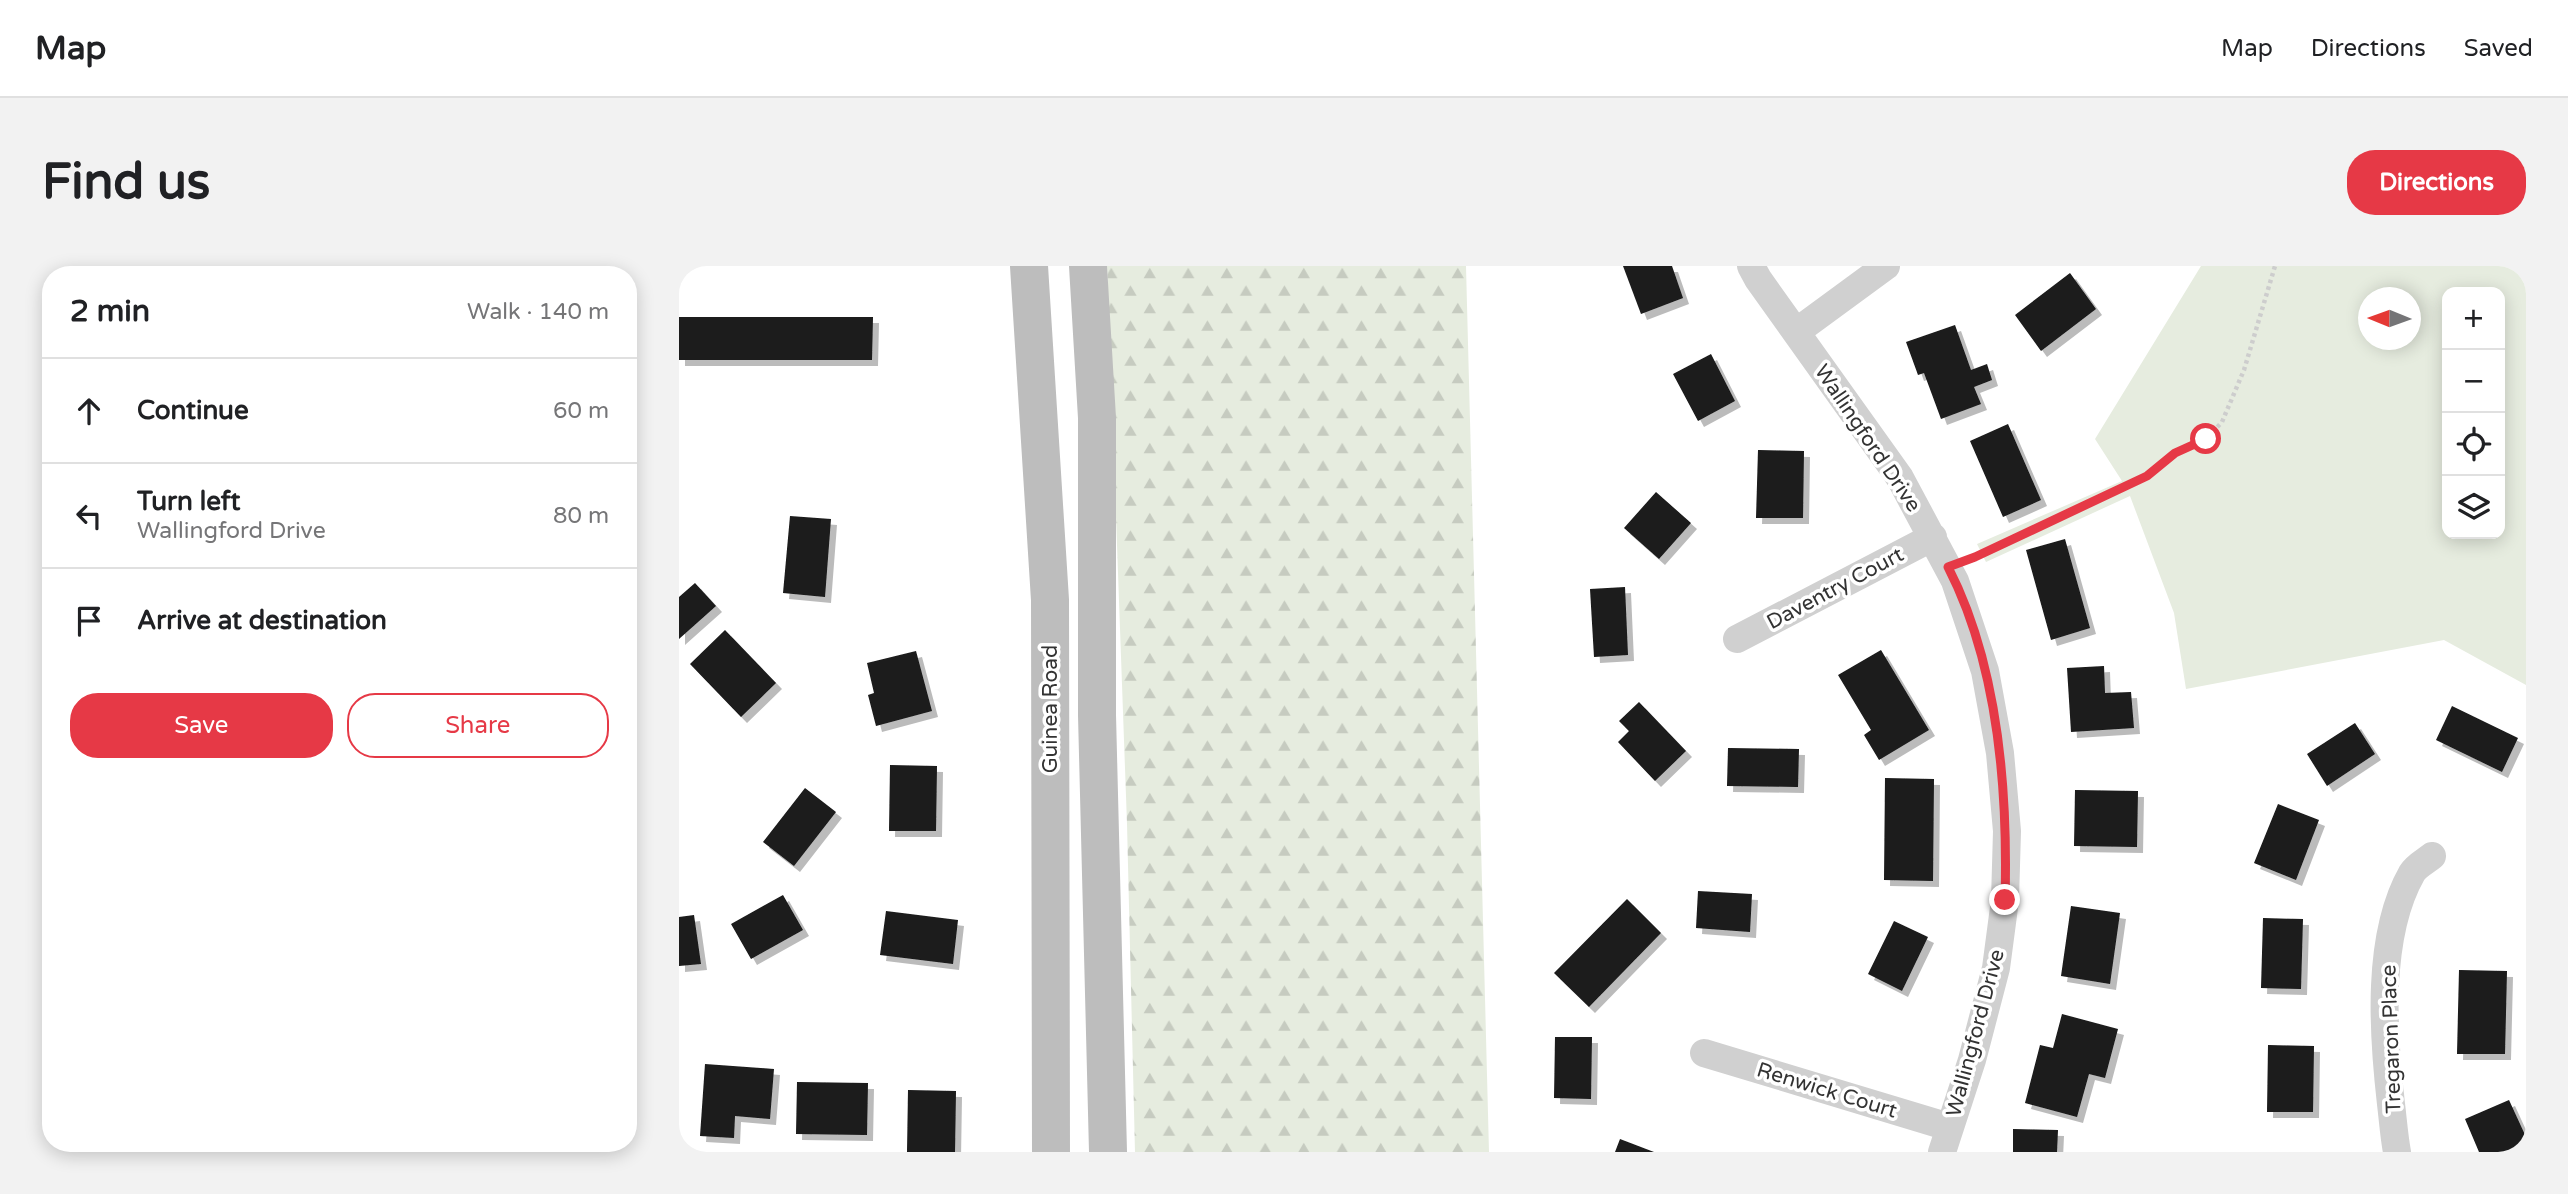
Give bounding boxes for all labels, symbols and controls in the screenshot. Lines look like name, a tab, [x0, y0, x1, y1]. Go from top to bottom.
text: Map	[35, 29, 106, 68]
text: Map	[2221, 34, 2273, 63]
text: Directions	[2311, 34, 2426, 63]
text: Saved	[2464, 34, 2533, 63]
button: Directions	[2347, 150, 2526, 215]
text: Find us	[42, 153, 210, 212]
north arrow	[2358, 287, 2421, 350]
map controls	[2442, 287, 2505, 539]
button: +	[2442, 287, 2505, 350]
text: 2 min	[70, 293, 150, 330]
text: Walk · 140 m	[467, 298, 609, 326]
button: −	[2442, 350, 2505, 413]
street label: Wallingford Drive	[1809, 360, 1926, 517]
icon: ahead	[70, 392, 108, 430]
text: Continue	[137, 395, 249, 426]
text: 60 m	[553, 397, 609, 425]
button: locate	[2442, 413, 2505, 476]
route start	[2190, 423, 2221, 454]
button: layers	[2442, 476, 2505, 539]
text: Turn left	[137, 486, 240, 517]
icon: left	[70, 497, 108, 535]
text: 80 m	[553, 502, 609, 530]
text: Wallingford Drive	[137, 517, 326, 545]
street label: Daventry Court	[1763, 542, 1908, 635]
icon: arrive	[70, 602, 108, 640]
text: Arrive at destination	[137, 605, 387, 636]
street label: Guinea Road	[1038, 645, 1063, 773]
button: Save	[70, 693, 333, 758]
button: Share	[347, 693, 609, 758]
route end	[1989, 884, 2020, 915]
street label: Wallingford Drive	[1941, 947, 2010, 1120]
street label: Tregaron Place	[2376, 964, 2407, 1114]
street label: Renwick Court	[1754, 1057, 1900, 1124]

